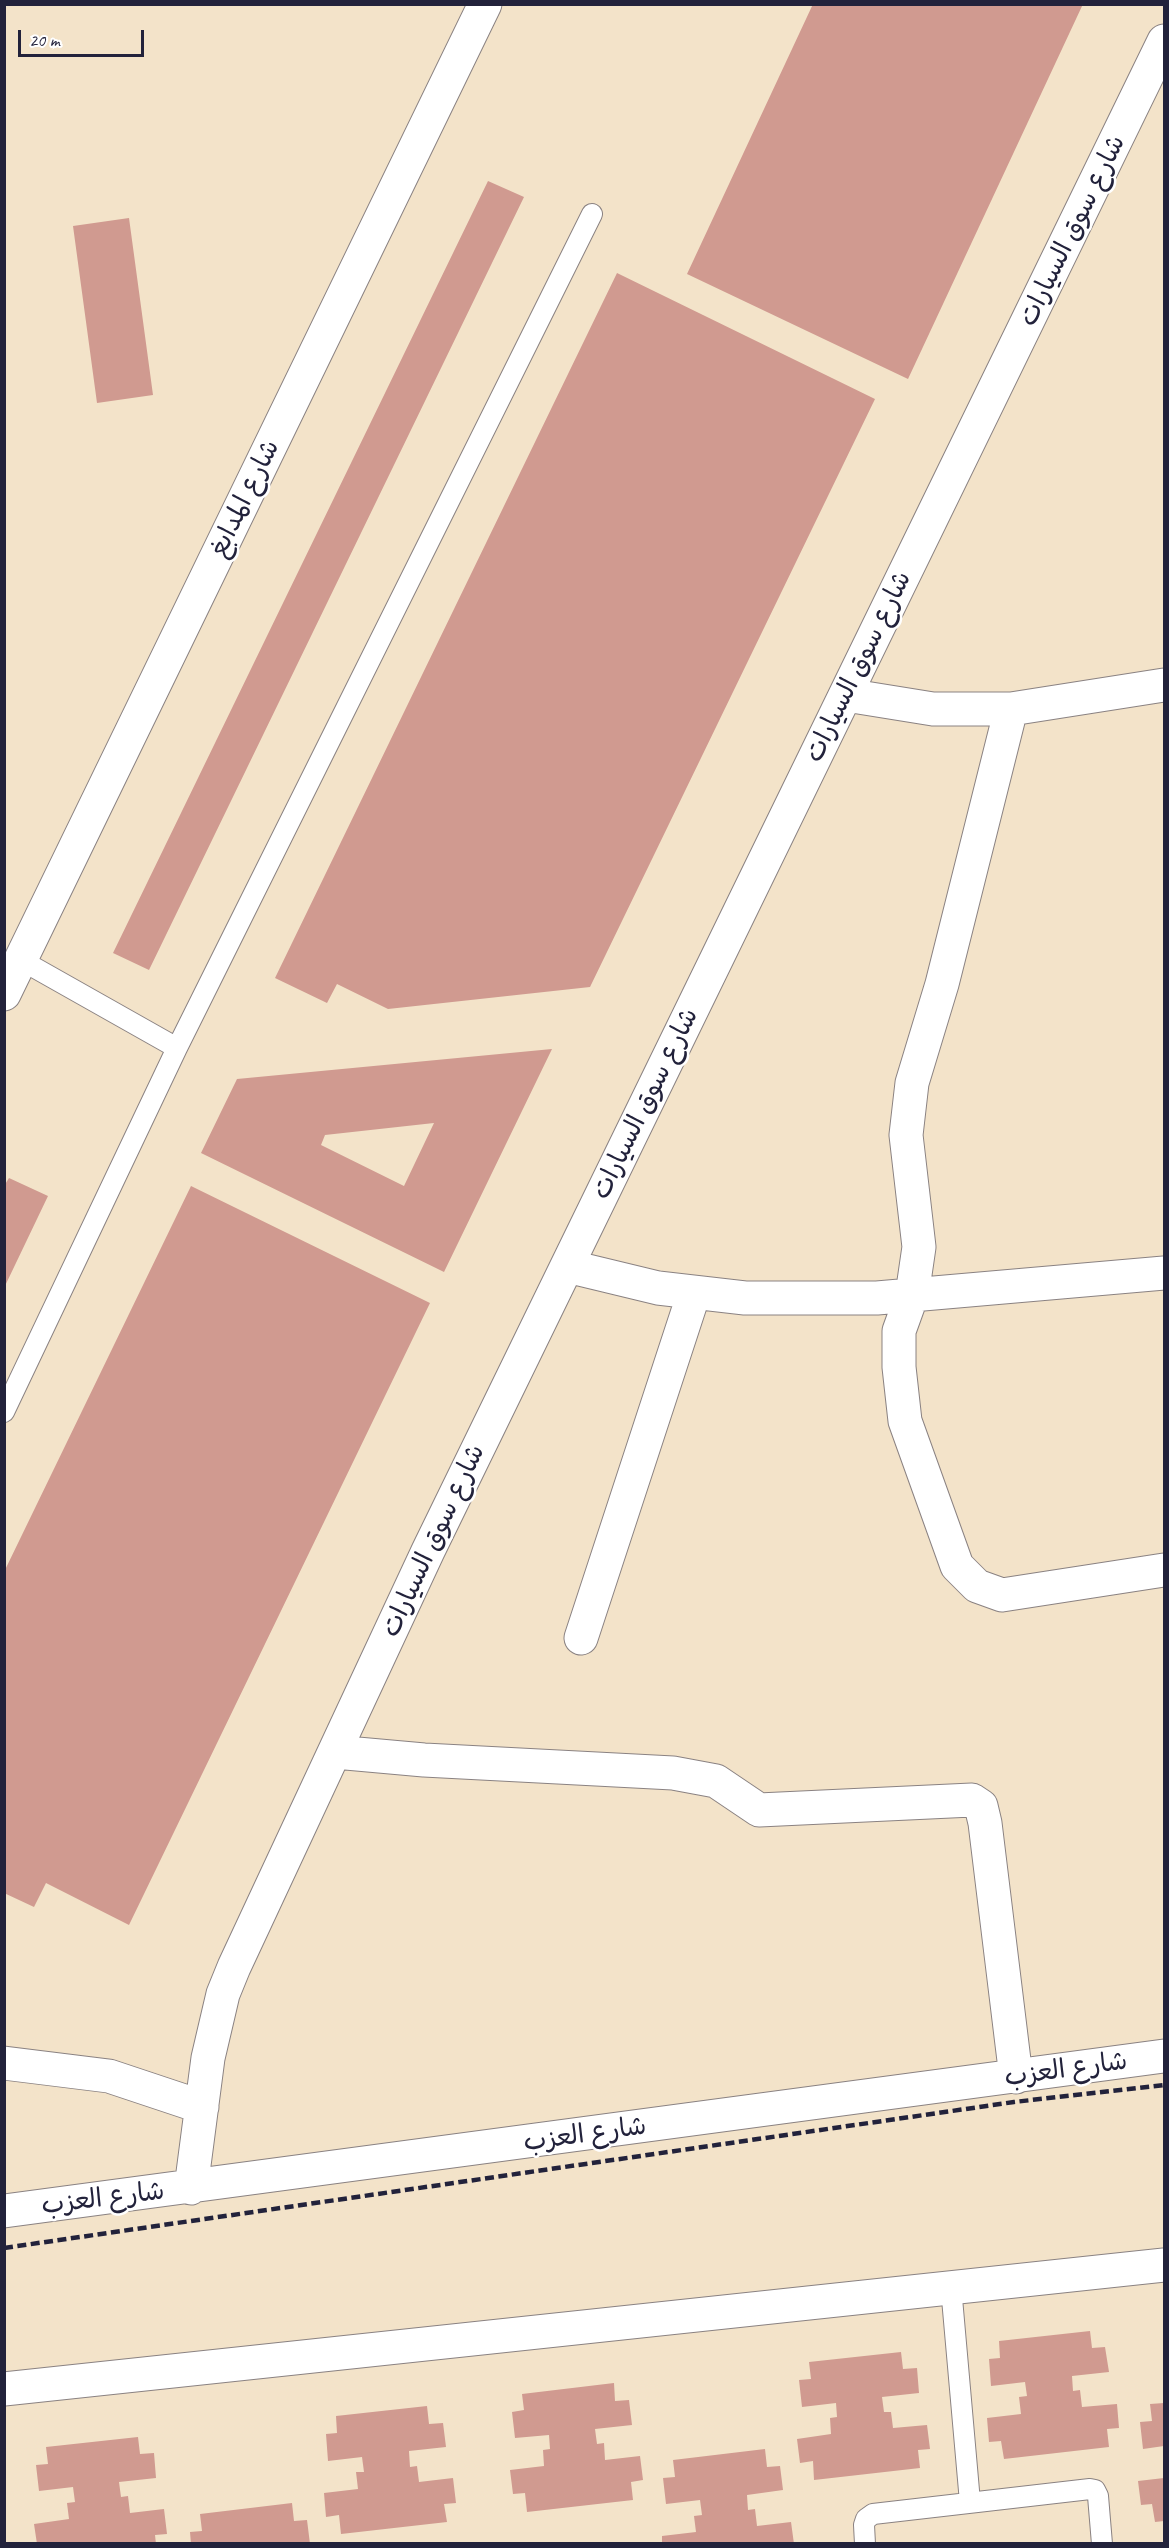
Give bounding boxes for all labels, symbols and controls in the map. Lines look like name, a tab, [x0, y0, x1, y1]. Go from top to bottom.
scale bar	[21, 18, 147, 56]
text: 20 m	[29, 29, 60, 51]
street label: شارع سوق السيارات	[1013, 130, 1133, 332]
street label: شارع المدابغ	[203, 435, 287, 563]
street label: شارع سوق السيارات	[799, 566, 919, 768]
street label: شارع سوق السيارات	[586, 1003, 706, 1205]
street label: شارع سوق السيارات	[376, 1440, 492, 1642]
street label: شارع العزب	[1003, 2046, 1129, 2094]
street label: شارع العزب	[522, 2111, 648, 2159]
street label: شارع العزب	[40, 2176, 166, 2222]

